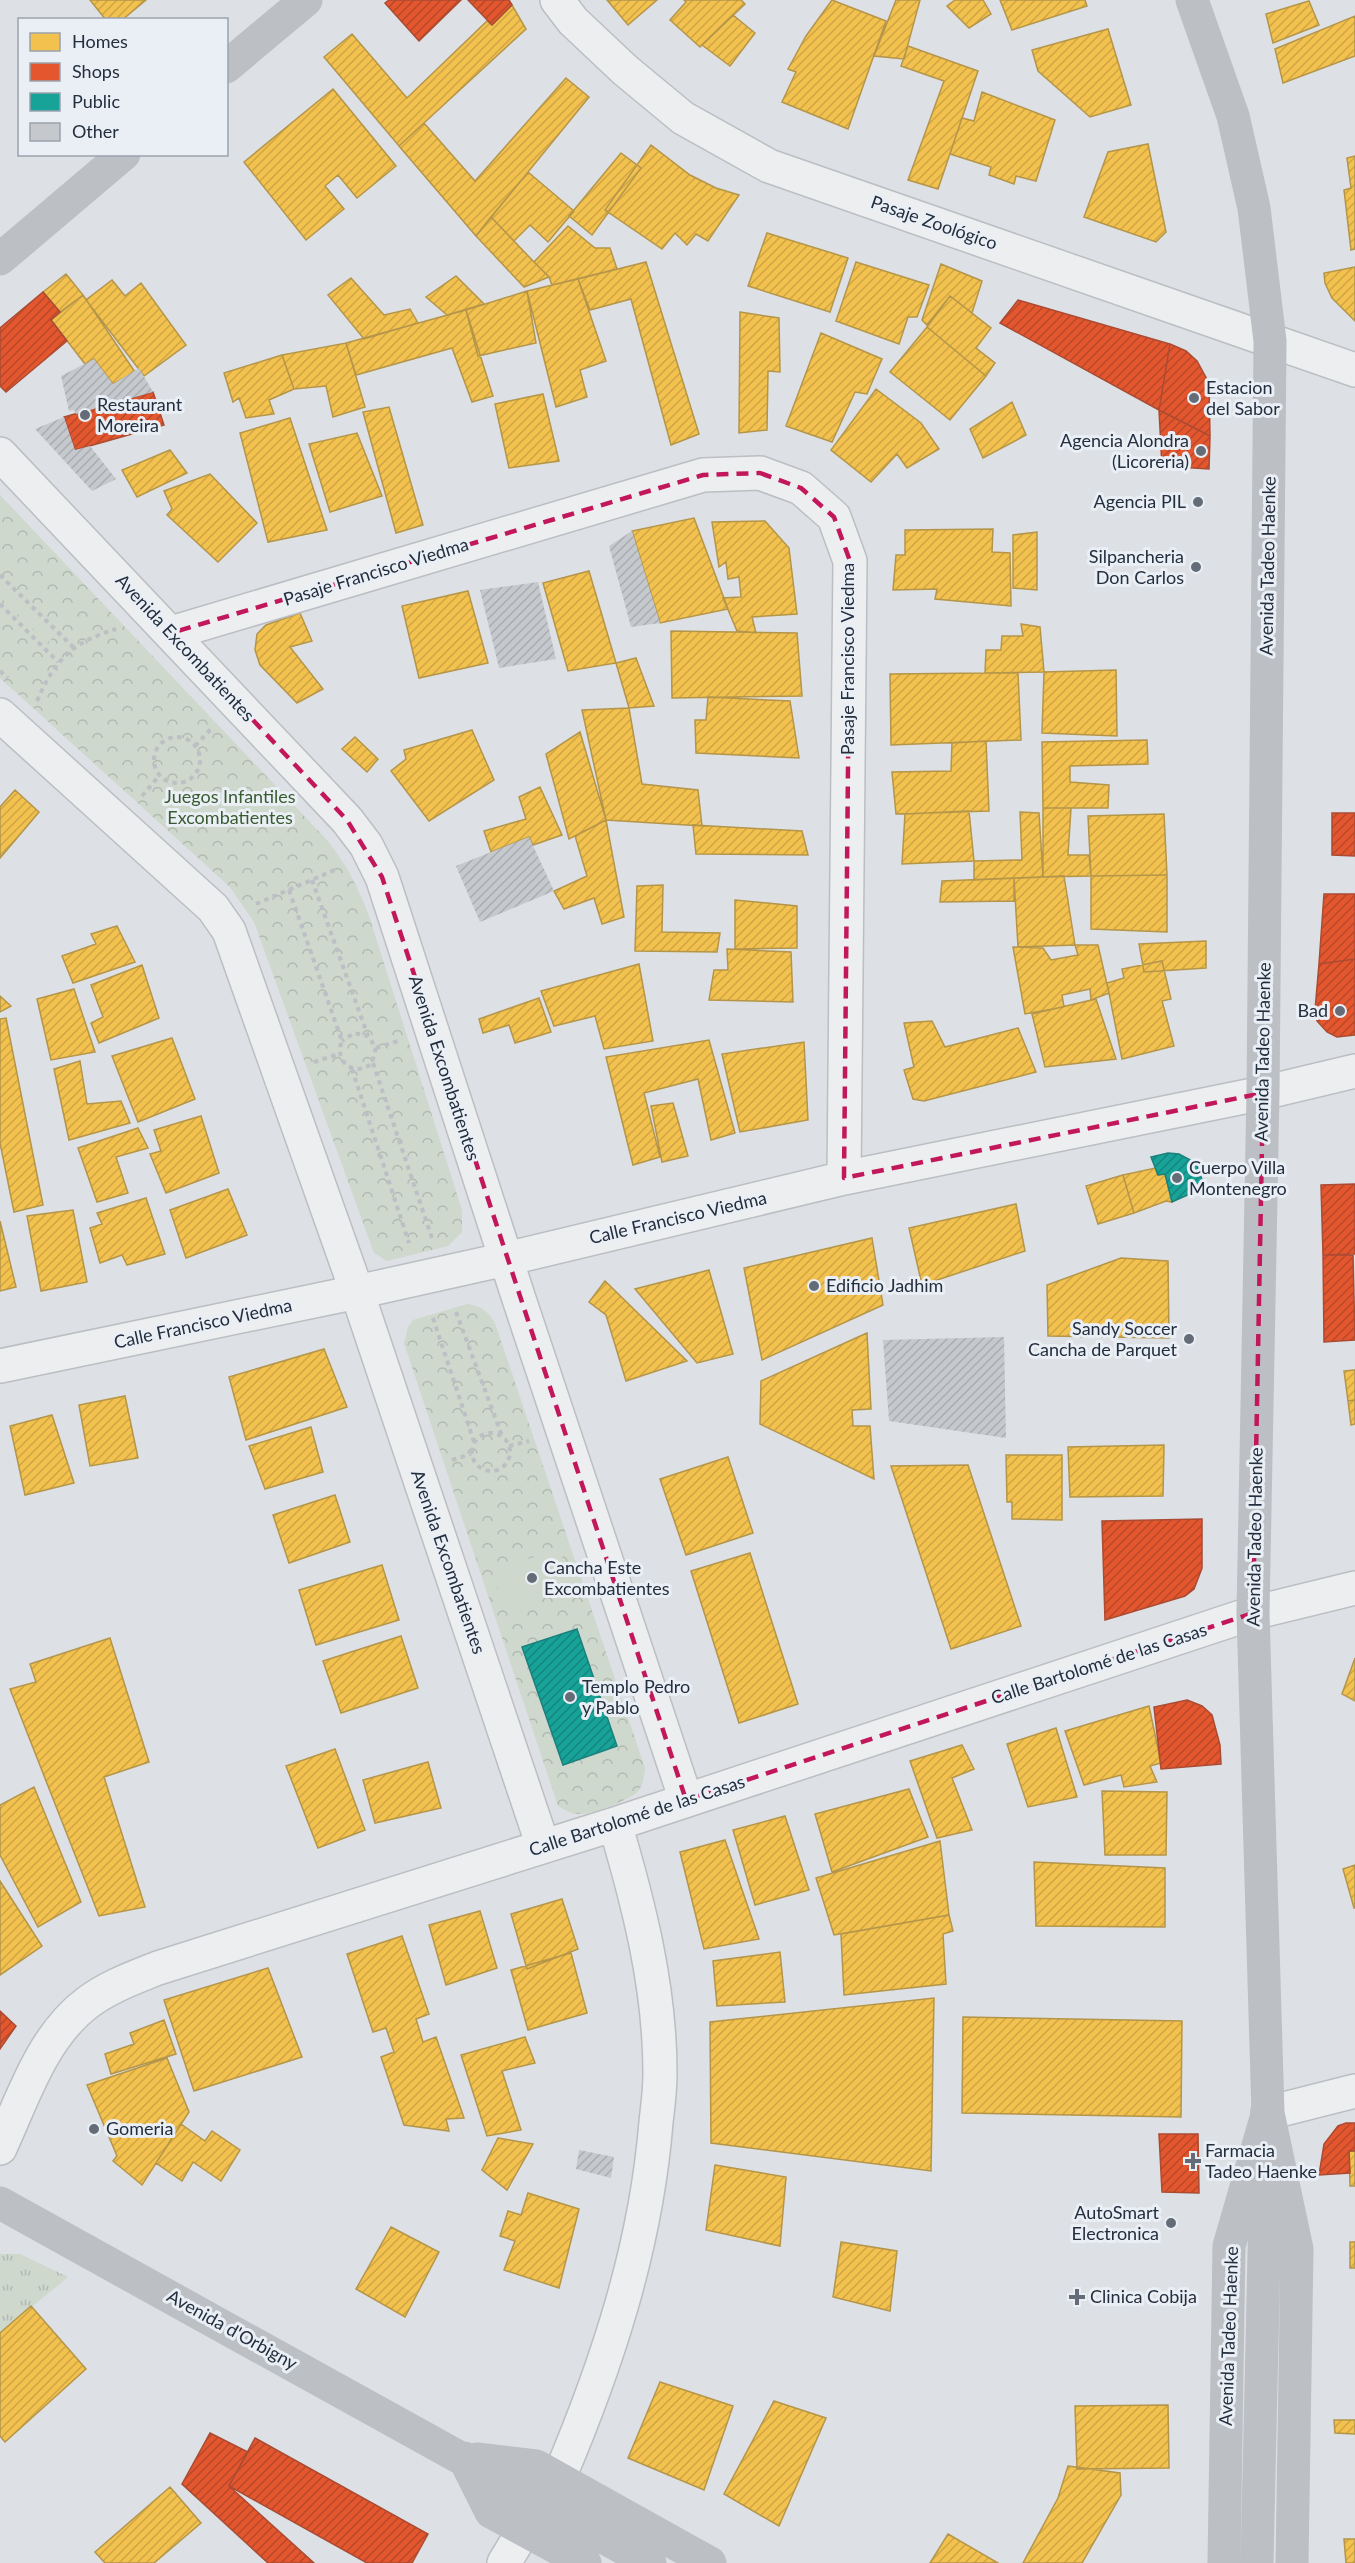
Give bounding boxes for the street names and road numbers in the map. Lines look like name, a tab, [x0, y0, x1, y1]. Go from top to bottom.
street label: Pasaje Zoológico	[868, 190, 1000, 254]
street label: Avenida Tadeo Haenke	[1254, 476, 1280, 656]
street label: Pasaje Francisco Viedma	[280, 532, 471, 610]
street label: Pasaje Francisco Viedma	[836, 563, 858, 755]
street label: Avenida Excombatientes	[112, 569, 260, 726]
street label: Avenida Tadeo Haenke	[1249, 962, 1275, 1142]
street label: Avenida Excombatientes	[405, 972, 485, 1163]
street label: Calle Francisco Viedma	[587, 1186, 769, 1248]
street label: Calle Francisco Viedma	[112, 1293, 294, 1353]
street label: Avenida Tadeo Haenke	[1241, 1447, 1267, 1627]
street label: Avenida Excombatientes	[407, 1467, 491, 1657]
street label: Calle Bartolomé de las Casas	[988, 1618, 1210, 1708]
street label: Calle Bartolomé de las Casas	[526, 1770, 748, 1860]
street label: Avenida Tadeo Haenke	[1214, 2246, 1242, 2426]
street label: Avenida d'Orbigny	[164, 2284, 302, 2374]

